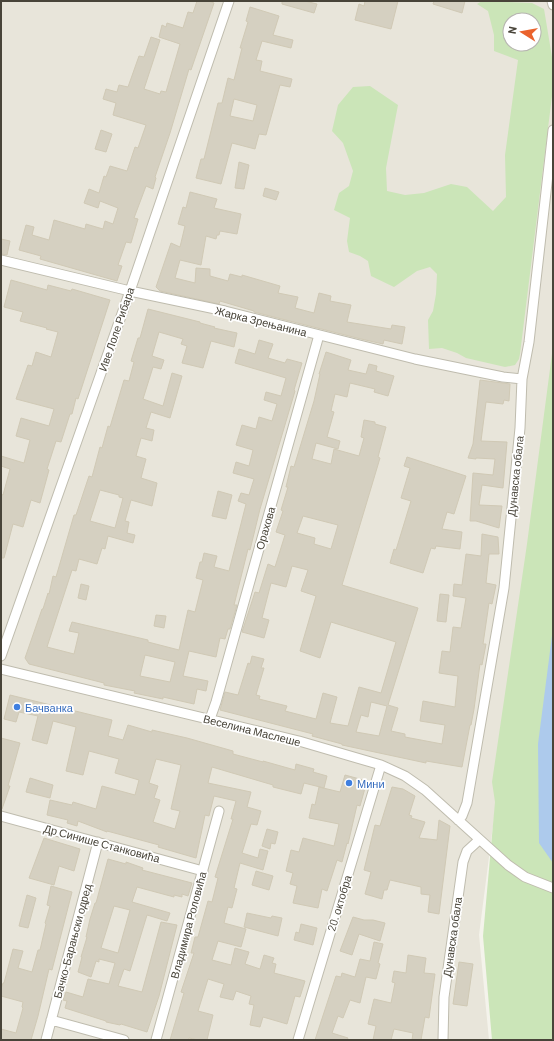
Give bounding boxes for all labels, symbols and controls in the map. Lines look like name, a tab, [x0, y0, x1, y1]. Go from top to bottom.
north arrow	[502, 12, 542, 52]
text: N	[505, 25, 519, 35]
street label: Иве Лоле Рибара	[96, 285, 137, 373]
street label: Жарка Зрењанина	[214, 303, 309, 339]
street label: Дунавска обала	[504, 434, 526, 517]
street label: Орахова	[253, 504, 278, 551]
place label: Бачванка	[25, 701, 74, 714]
marker: Бачванка	[12, 702, 22, 712]
street label: Веселина Маслеше	[202, 712, 302, 748]
place label: Мини	[357, 777, 385, 790]
marker: Мини	[344, 778, 354, 788]
street label: Др Синише Станковића	[43, 821, 162, 865]
street label: Владимира Роловића	[167, 869, 209, 980]
street label: 20. октобра	[324, 873, 354, 933]
street label: Бачко-Барањски одред	[50, 882, 94, 1000]
street label: Дунавска обала	[440, 895, 464, 978]

